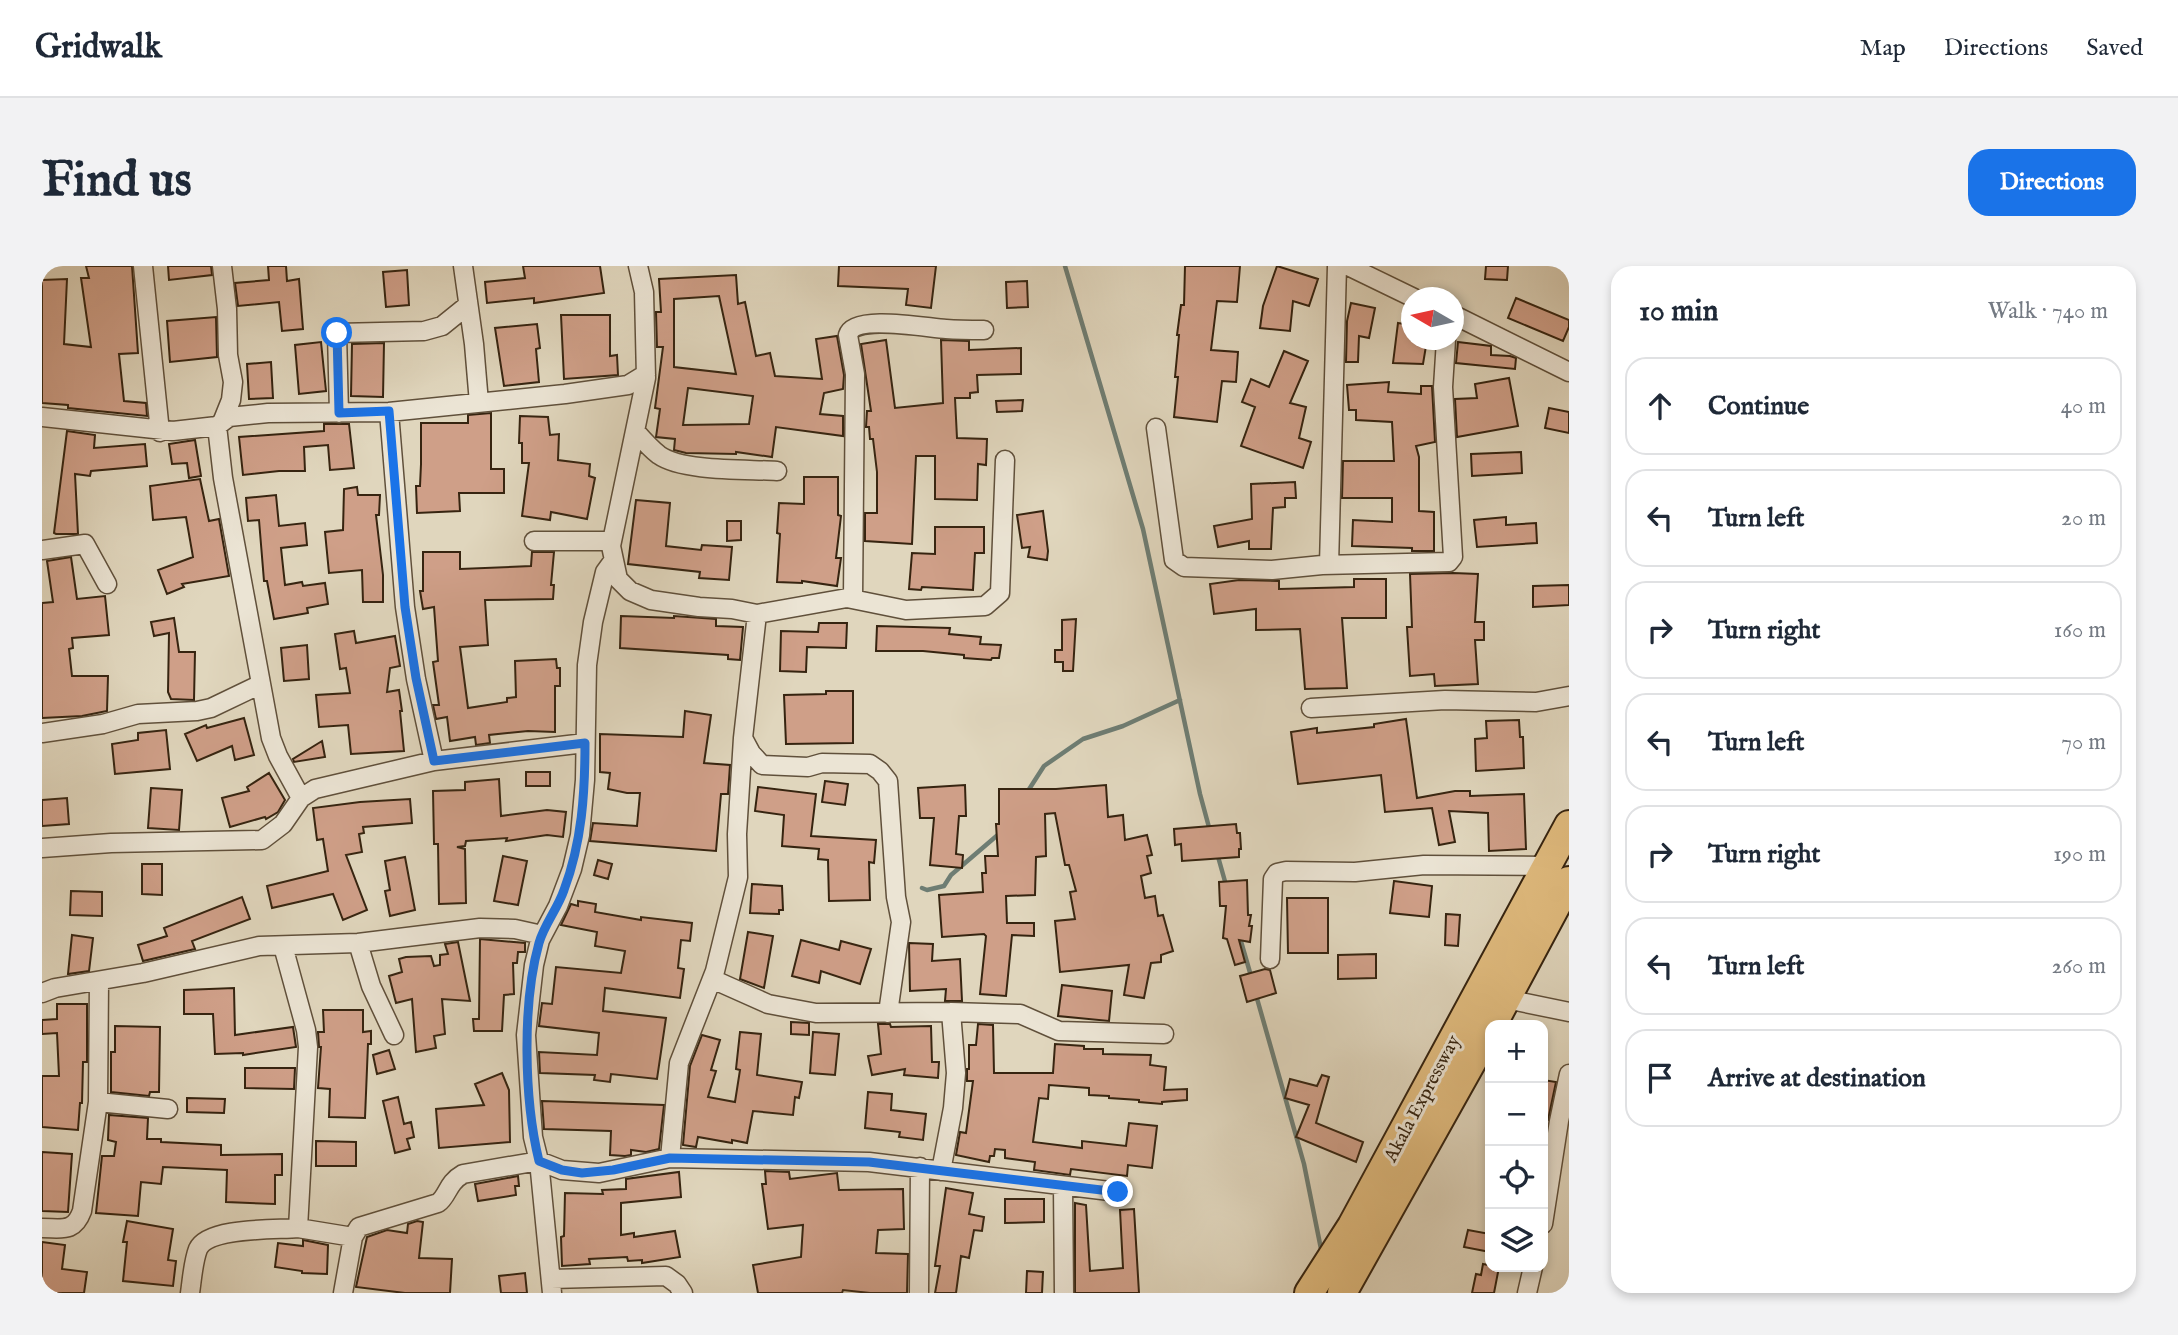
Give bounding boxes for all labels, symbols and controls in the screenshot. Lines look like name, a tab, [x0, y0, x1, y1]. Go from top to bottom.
text: Gridwalk	[35, 27, 162, 69]
text: Map	[1860, 33, 1906, 64]
text: Directions	[1944, 33, 2048, 64]
text: Saved	[2086, 33, 2143, 64]
button: Directions	[1968, 149, 2136, 216]
text: Find us	[42, 151, 192, 213]
north arrow	[1401, 287, 1464, 350]
text: 10 min	[1639, 293, 1719, 331]
text: Walk · 740 m	[1988, 297, 2108, 326]
route start	[321, 317, 352, 348]
icon: ahead	[1641, 387, 1679, 425]
text: Continue	[1708, 390, 1809, 423]
text: 40 m	[2061, 392, 2106, 421]
icon: left	[1641, 499, 1679, 537]
text: Turn left	[1708, 502, 1805, 535]
text: 20 m	[2061, 504, 2106, 533]
icon: right	[1641, 611, 1679, 649]
text: Turn right	[1708, 614, 1821, 647]
text: 160 m	[2054, 616, 2106, 645]
icon: left	[1641, 723, 1679, 761]
text: Turn left	[1708, 726, 1805, 759]
text: 70 m	[2061, 728, 2106, 757]
icon: right	[1641, 835, 1679, 873]
text: Turn right	[1708, 838, 1821, 871]
text: 190 m	[2053, 840, 2106, 869]
icon: left	[1641, 947, 1679, 985]
text: Turn left	[1708, 950, 1805, 983]
text: 260 m	[2051, 952, 2106, 981]
map controls	[1485, 1020, 1548, 1272]
button: +	[1485, 1020, 1548, 1083]
street label: Akala Expressway	[1379, 1031, 1467, 1167]
icon: arrive	[1641, 1059, 1679, 1097]
text: Arrive at destination	[1708, 1062, 1926, 1095]
button: −	[1485, 1083, 1548, 1146]
button: locate	[1485, 1146, 1548, 1209]
route end	[1102, 1176, 1133, 1207]
button: layers	[1485, 1209, 1548, 1272]

